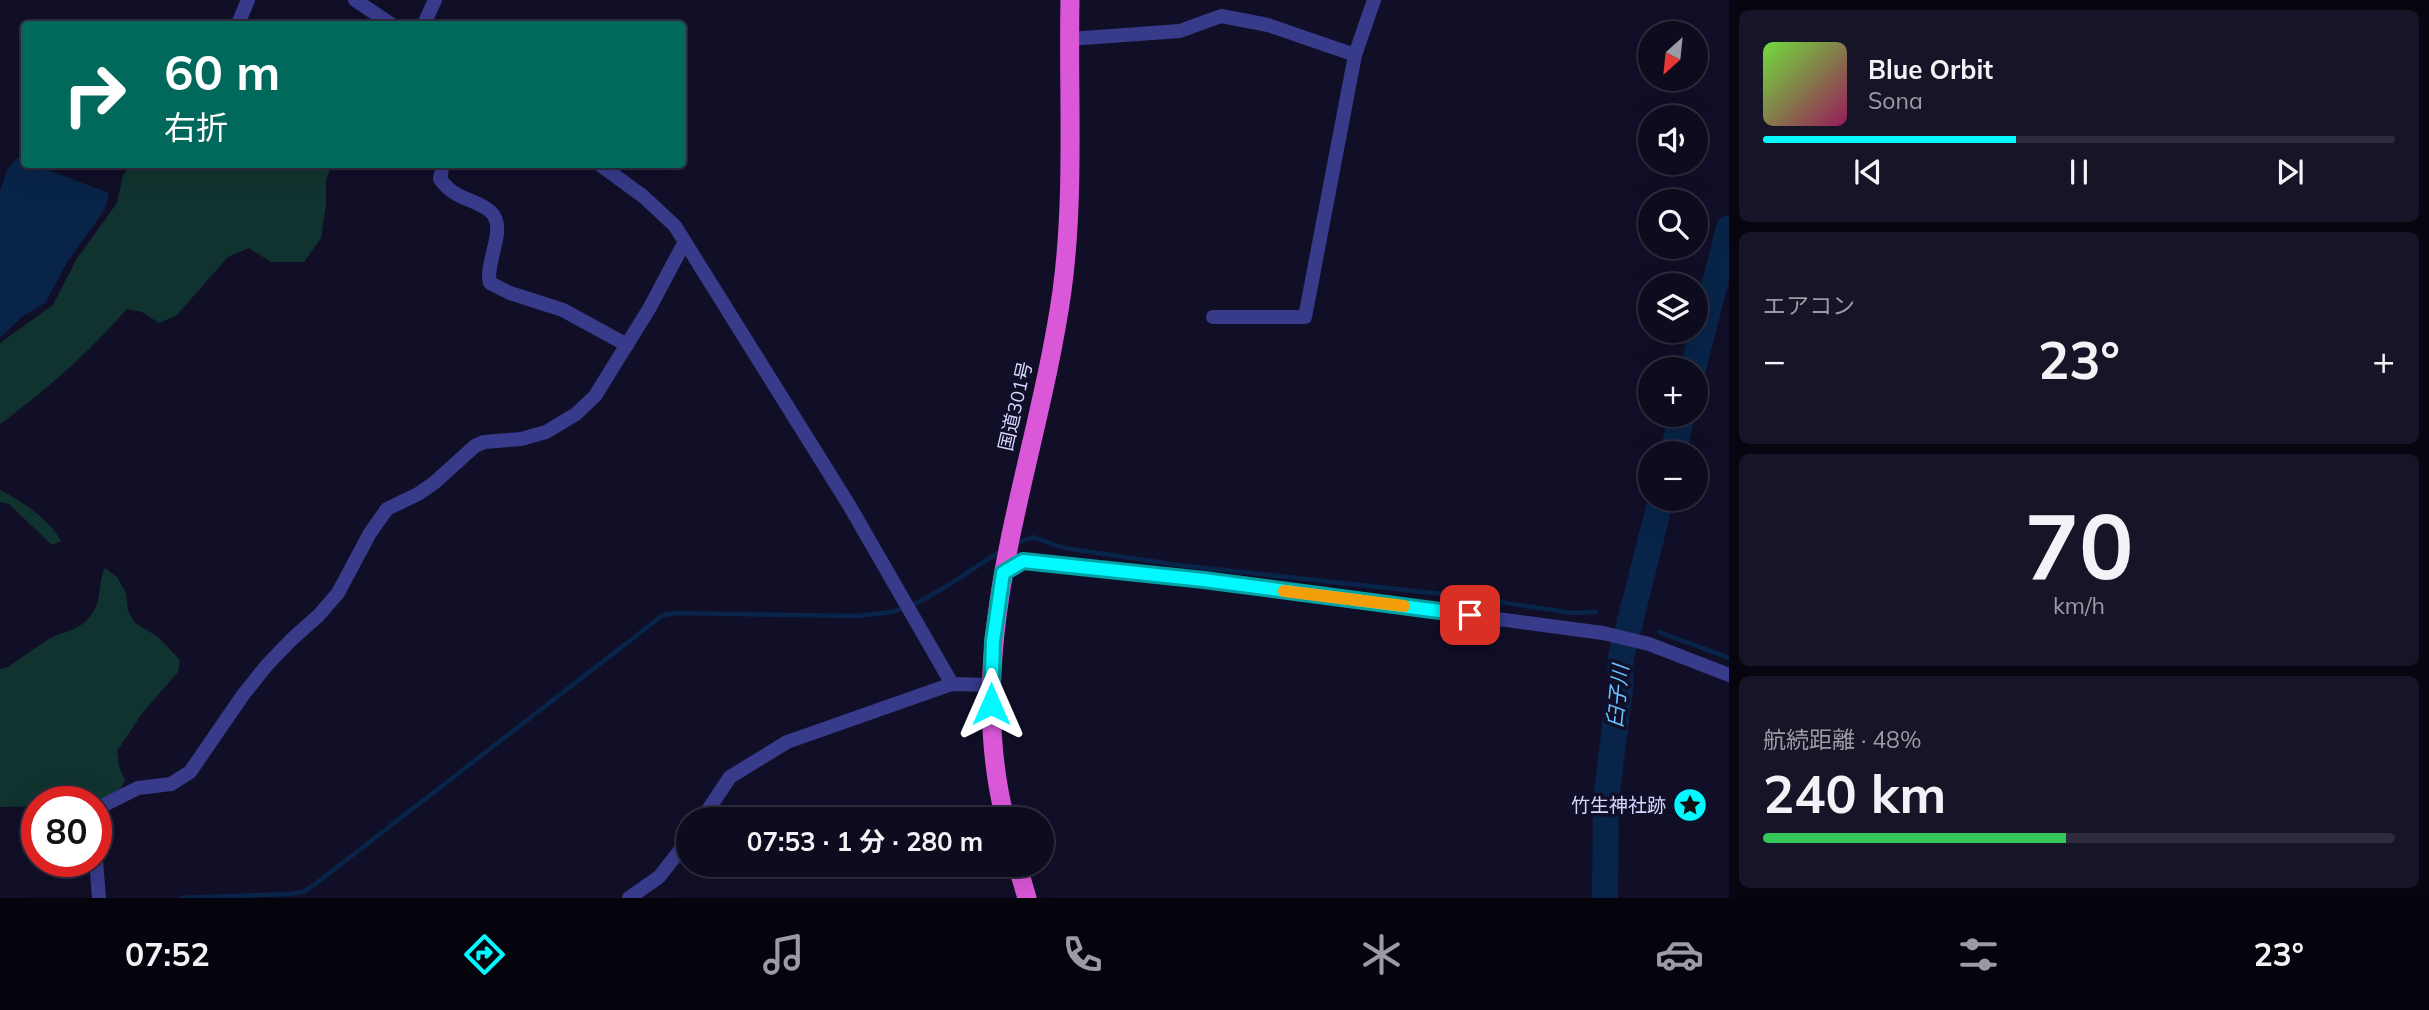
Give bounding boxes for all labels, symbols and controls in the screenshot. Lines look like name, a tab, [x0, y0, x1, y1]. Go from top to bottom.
north arrow	[1638, 21, 1708, 91]
map controls	[1638, 21, 1708, 511]
text: 60 m	[164, 41, 280, 102]
icon: right	[49, 49, 140, 140]
text: Blue Orbit	[1868, 53, 1993, 86]
text: Sona	[1868, 86, 1923, 115]
button: sound	[1638, 105, 1708, 175]
text: 右折	[164, 107, 228, 147]
icon: previous	[1849, 153, 1887, 191]
icon: pause	[2060, 153, 2098, 191]
icon: next	[2271, 153, 2309, 191]
button: search	[1638, 189, 1708, 259]
button: layers	[1638, 273, 1708, 343]
text: エアコン	[1763, 291, 1855, 320]
text: 23°	[2038, 327, 2120, 392]
text: −	[1763, 336, 1786, 384]
text: +	[2372, 336, 2395, 384]
button: +	[1638, 357, 1708, 427]
street label: 国道301号	[993, 359, 1037, 453]
button: −	[1638, 441, 1708, 511]
text: 70	[2024, 488, 2134, 602]
pin	[1440, 585, 1500, 645]
text: km/h	[2053, 591, 2105, 620]
icon: arrive	[1451, 596, 1489, 634]
water label: 臼子川	[1601, 661, 1633, 729]
position arrow	[954, 667, 1028, 741]
text: 航続距離 · 48%	[1763, 725, 1921, 754]
text: 240 km	[1763, 761, 1946, 826]
speed limit sign: 80	[21, 786, 112, 877]
place icon: 竹生神社跡	[1671, 786, 1709, 824]
place label: 竹生神社跡	[1571, 793, 1666, 817]
text: 07:53 · 1 分 · 280 m	[747, 825, 983, 858]
icon: directions	[460, 930, 509, 979]
icon: music	[759, 930, 808, 979]
icon: phone	[1058, 930, 1107, 979]
icon: climate	[1357, 930, 1406, 979]
icon: car	[1655, 930, 1704, 979]
icon: filters	[1954, 930, 2003, 979]
text: 07:52	[125, 934, 210, 974]
text: 23°	[2253, 934, 2304, 974]

